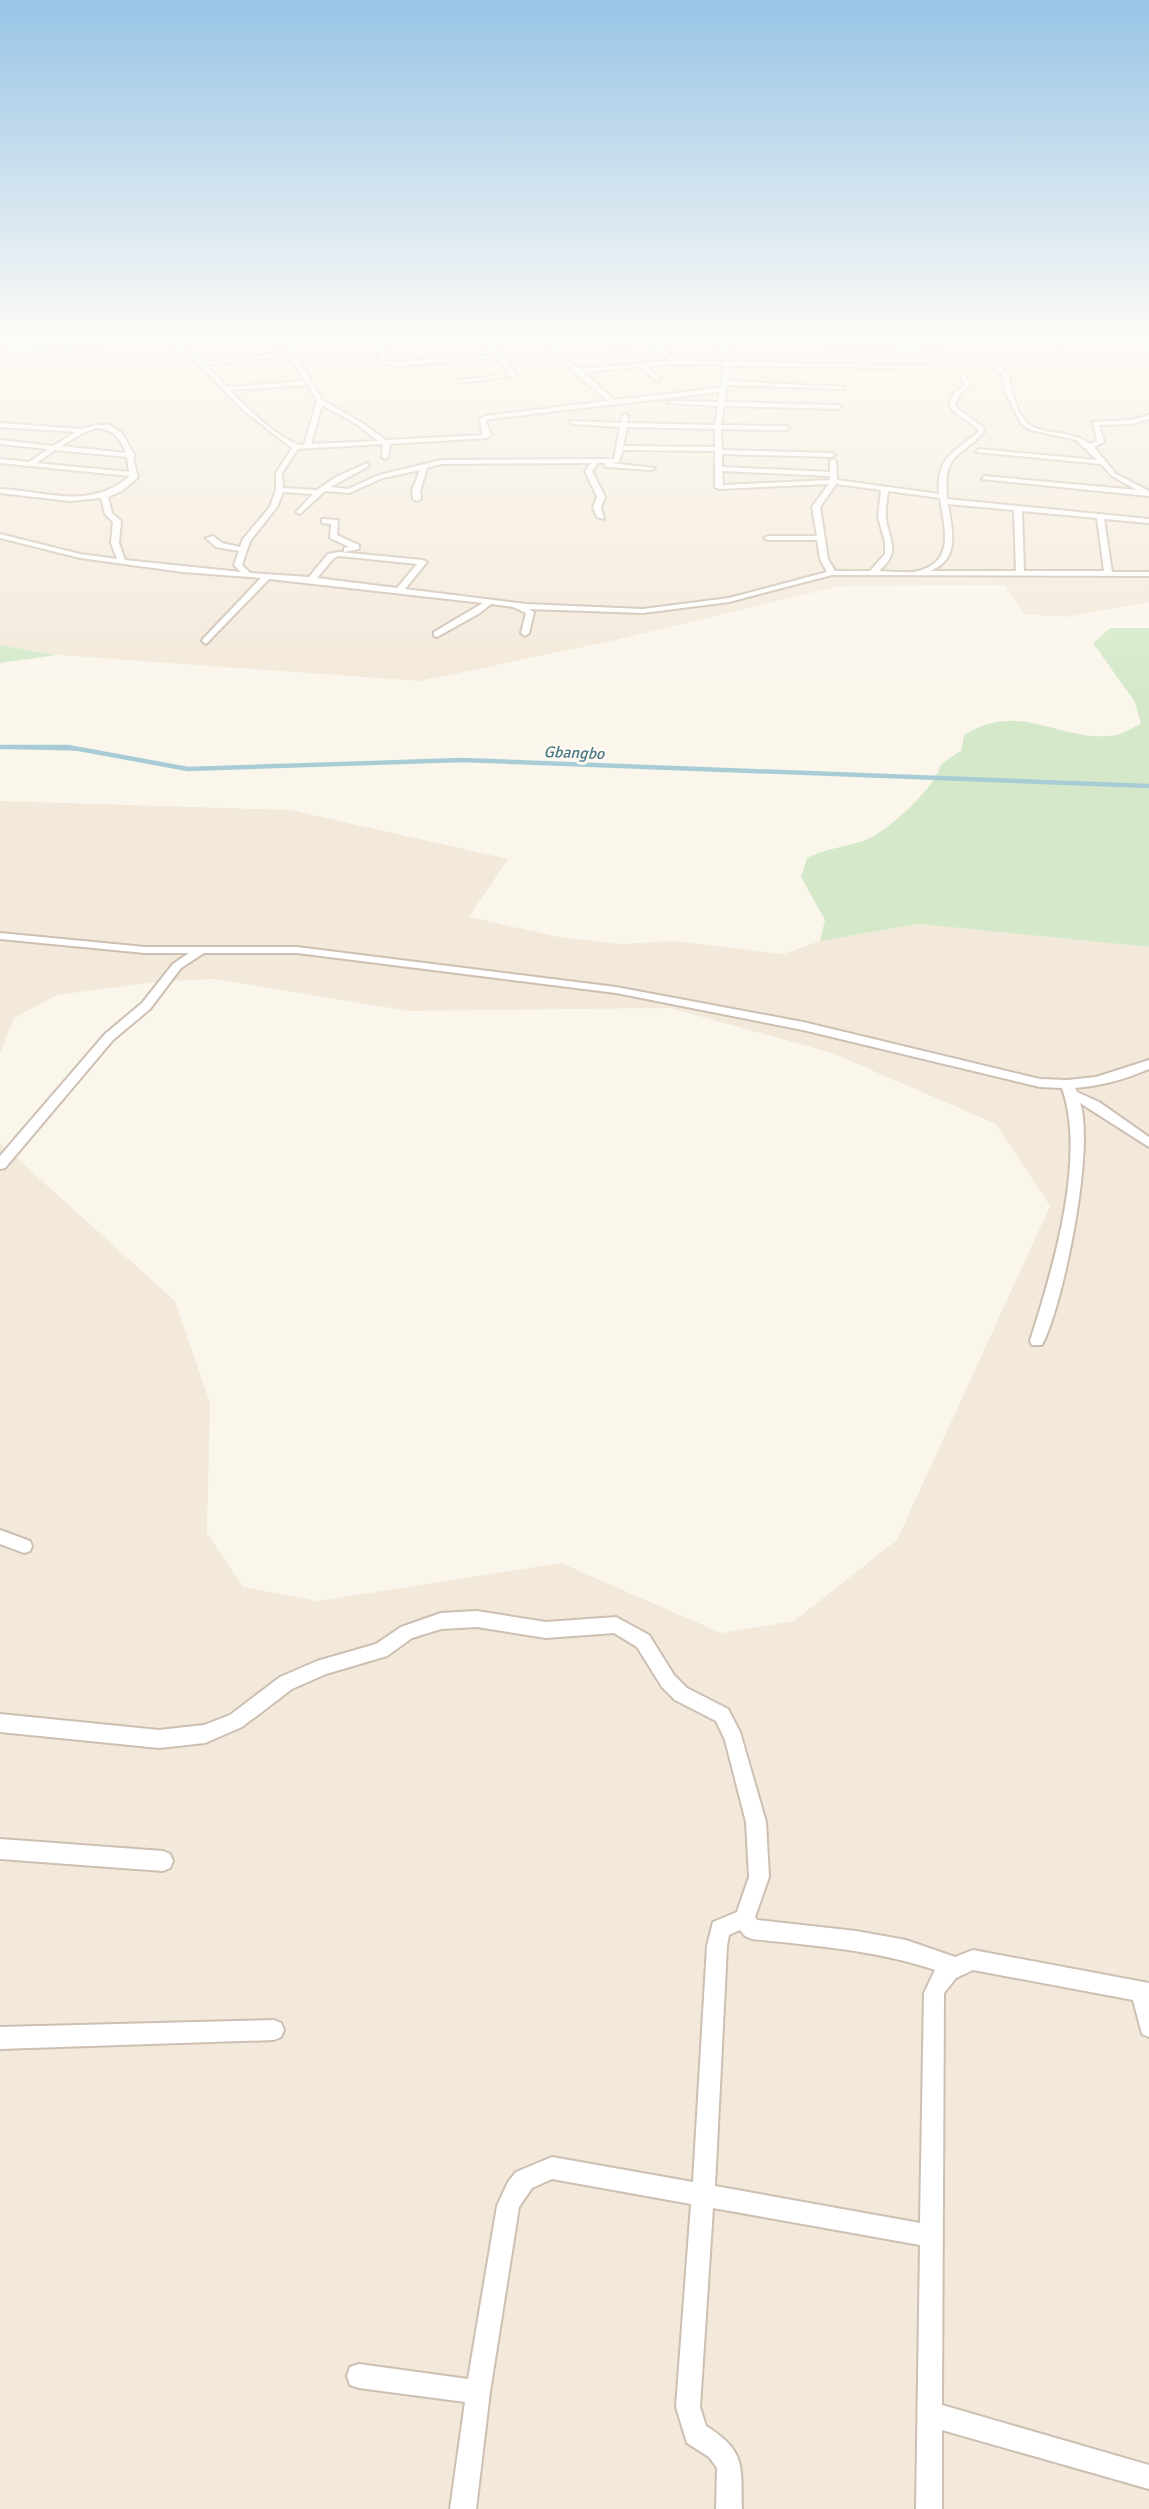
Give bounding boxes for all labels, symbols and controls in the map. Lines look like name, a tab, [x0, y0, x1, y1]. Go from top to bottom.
water label: Gbangbo	[543, 742, 605, 764]

